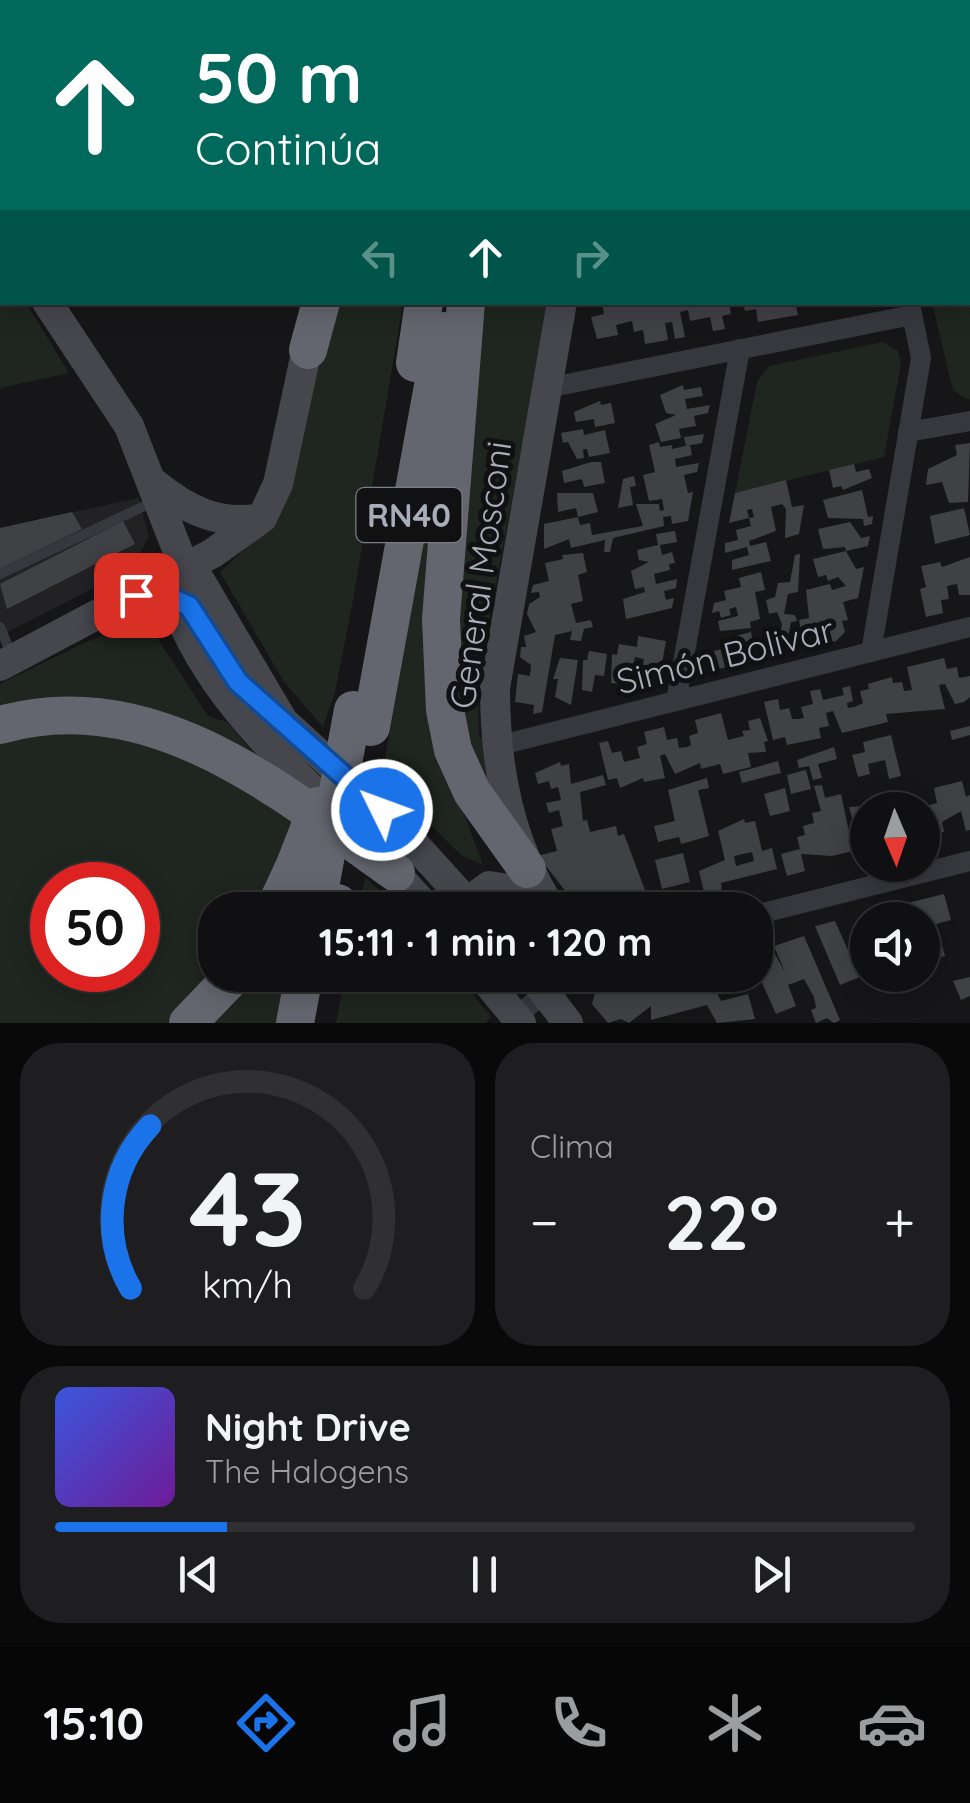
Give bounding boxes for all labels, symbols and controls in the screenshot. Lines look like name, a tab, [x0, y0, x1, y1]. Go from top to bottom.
text: 50 m	[195, 33, 362, 121]
icon: ahead	[30, 40, 160, 170]
text: Continúa	[195, 120, 381, 176]
icon: left	[353, 230, 408, 285]
icon: ahead	[458, 230, 513, 285]
icon: right	[563, 230, 618, 285]
street label: General Mosconi	[439, 439, 521, 711]
road number: RN40	[356, 488, 462, 542]
pin	[94, 553, 179, 638]
icon: arrive	[109, 568, 164, 623]
street label: Simón Bolivar	[612, 607, 838, 703]
position arrow	[330, 758, 434, 862]
north arrow	[850, 792, 940, 882]
map controls	[850, 792, 940, 992]
speed limit sign: 50	[30, 862, 160, 992]
button: sound	[850, 902, 940, 992]
text: 15:11 · 1 min · 120 m	[319, 918, 652, 966]
text: Clima	[530, 1126, 614, 1166]
text: 43	[189, 1142, 306, 1272]
text: 22°	[664, 1175, 779, 1269]
text: −	[530, 1187, 559, 1256]
text: +	[884, 1187, 915, 1256]
text: km/h	[202, 1262, 293, 1307]
text: Night Drive	[205, 1403, 411, 1451]
text: The Halogens	[205, 1451, 409, 1491]
icon: previous	[171, 1547, 226, 1602]
icon: pause	[457, 1547, 512, 1602]
icon: next	[744, 1547, 799, 1602]
icon: directions	[231, 1688, 301, 1758]
icon: music	[387, 1688, 457, 1758]
icon: phone	[544, 1688, 614, 1758]
icon: climate	[700, 1688, 770, 1758]
icon: car	[857, 1688, 927, 1758]
text: 15:10	[43, 1695, 144, 1751]

